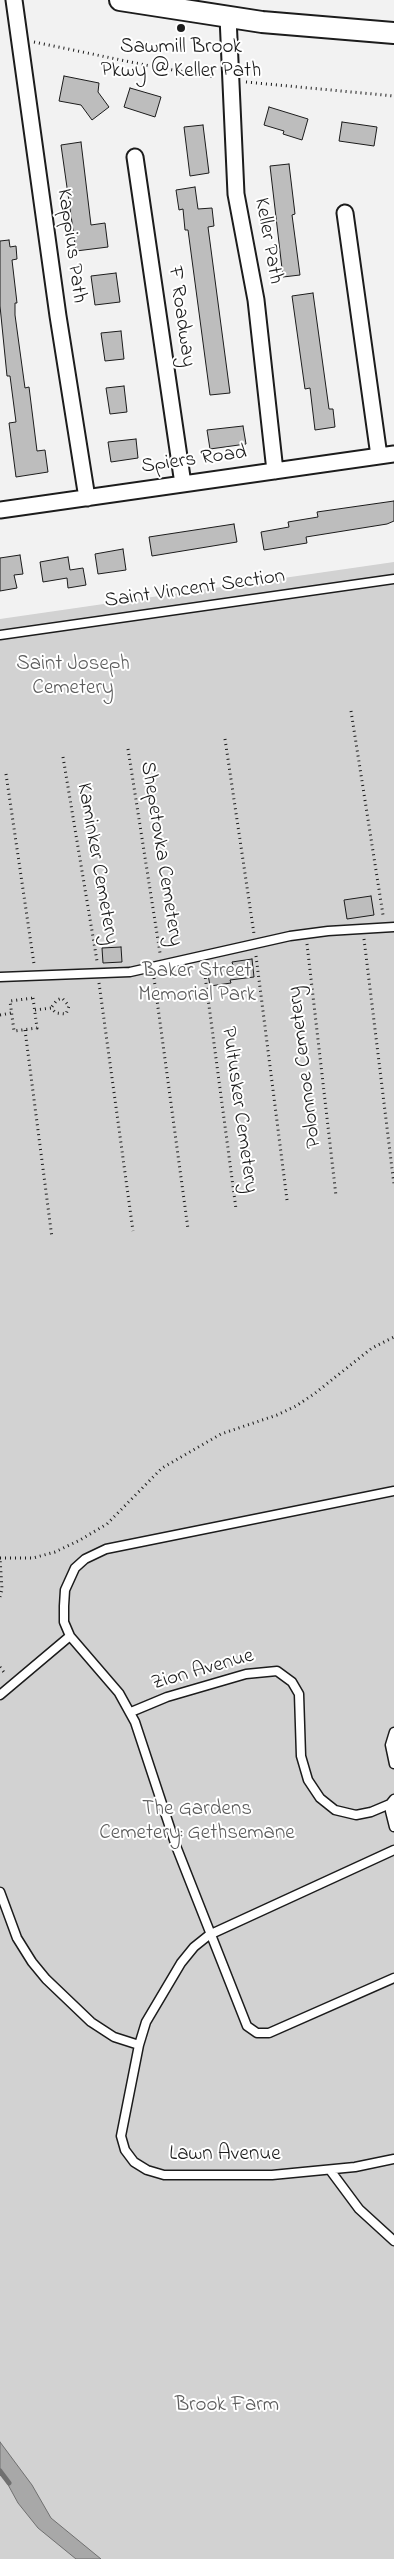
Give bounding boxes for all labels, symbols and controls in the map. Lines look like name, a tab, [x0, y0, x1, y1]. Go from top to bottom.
marker: Sawmill Brook Pkwy @ Keller Path	[175, 22, 187, 34]
place label: Sawmill Brook Pkwy @ Keller Path	[101, 36, 261, 86]
street label: Kappius Path	[49, 187, 91, 305]
street label: Keller Path	[247, 196, 287, 286]
street label: F Roadway	[160, 265, 200, 369]
street label: Spiers Road	[140, 441, 248, 481]
street label: Saint Vincent Section	[103, 565, 287, 615]
park label: Saint Joseph Cemetery	[16, 653, 130, 703]
street label: Shepetovka Cemetery	[133, 760, 187, 948]
street label: Kaminker Cemetery	[69, 781, 123, 947]
park label: Baker Street Memorial Park	[138, 960, 256, 1010]
street label: Polonnoe Cemetery	[284, 984, 328, 1150]
street label: Pultusker Cemetery	[214, 1025, 262, 1195]
street label: Zion Avenue	[149, 1644, 257, 1698]
park label: The Gardens Cemetery: Gethsemane	[99, 1798, 295, 1848]
street label: Lawn Avenue	[169, 2143, 281, 2169]
park label: Brook Farm	[175, 2394, 279, 2420]

